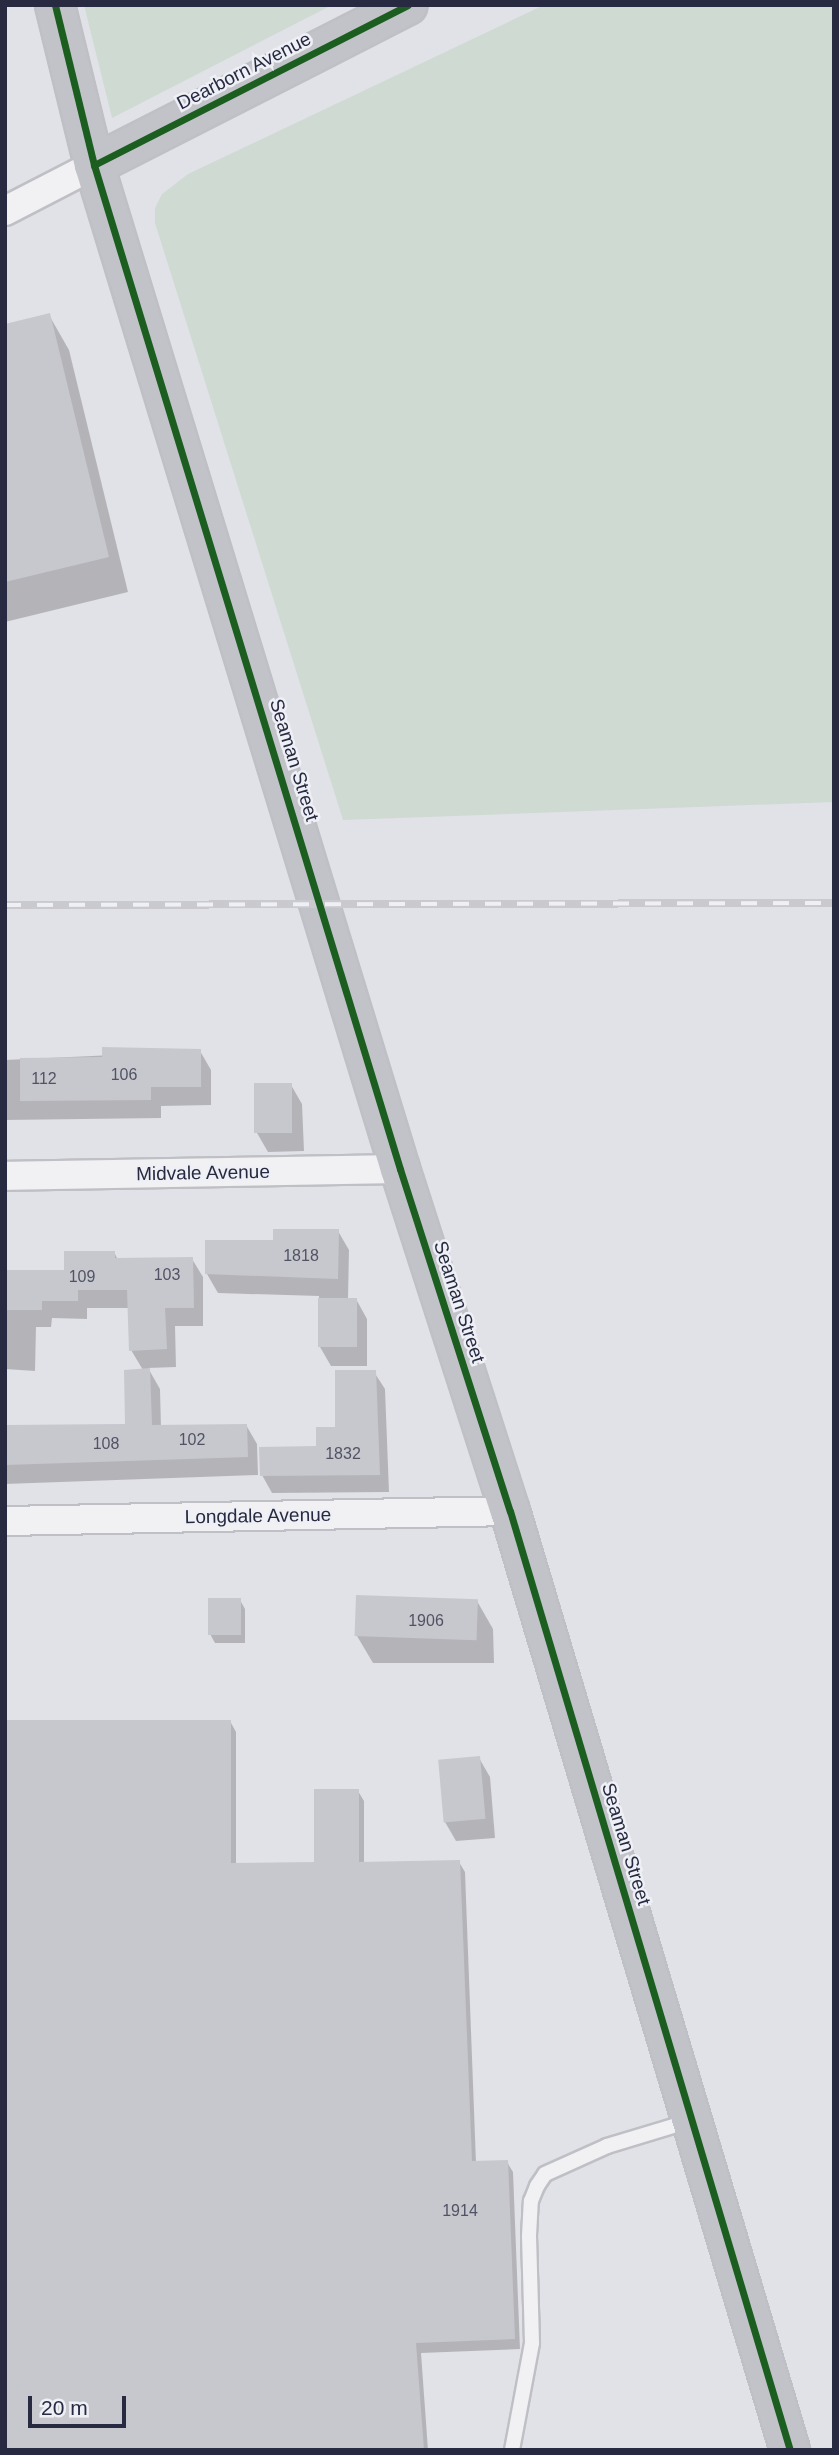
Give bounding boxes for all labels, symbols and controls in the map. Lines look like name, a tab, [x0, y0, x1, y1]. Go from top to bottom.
street label: Dearborn Avenue	[173, 27, 315, 115]
street label: Seaman Street	[265, 696, 323, 824]
house number: 106	[111, 1065, 137, 1085]
house number: 112	[31, 1069, 57, 1089]
street label: Midvale Avenue	[135, 1160, 271, 1186]
street label: Seaman Street	[429, 1238, 489, 1366]
house number: 1818	[283, 1246, 319, 1266]
house number: 103	[154, 1265, 180, 1285]
house number: 109	[69, 1267, 95, 1287]
house number: 102	[179, 1430, 205, 1450]
house number: 108	[93, 1434, 119, 1454]
house number: 1832	[325, 1444, 361, 1464]
street label: Longdale Avenue	[184, 1503, 332, 1529]
house number: 1906	[408, 1611, 444, 1631]
street label: Seaman Street	[597, 1780, 655, 1908]
house number: 1914	[442, 2201, 478, 2221]
scale bar	[32, 2382, 130, 2426]
text: 20 m	[41, 2396, 88, 2419]

